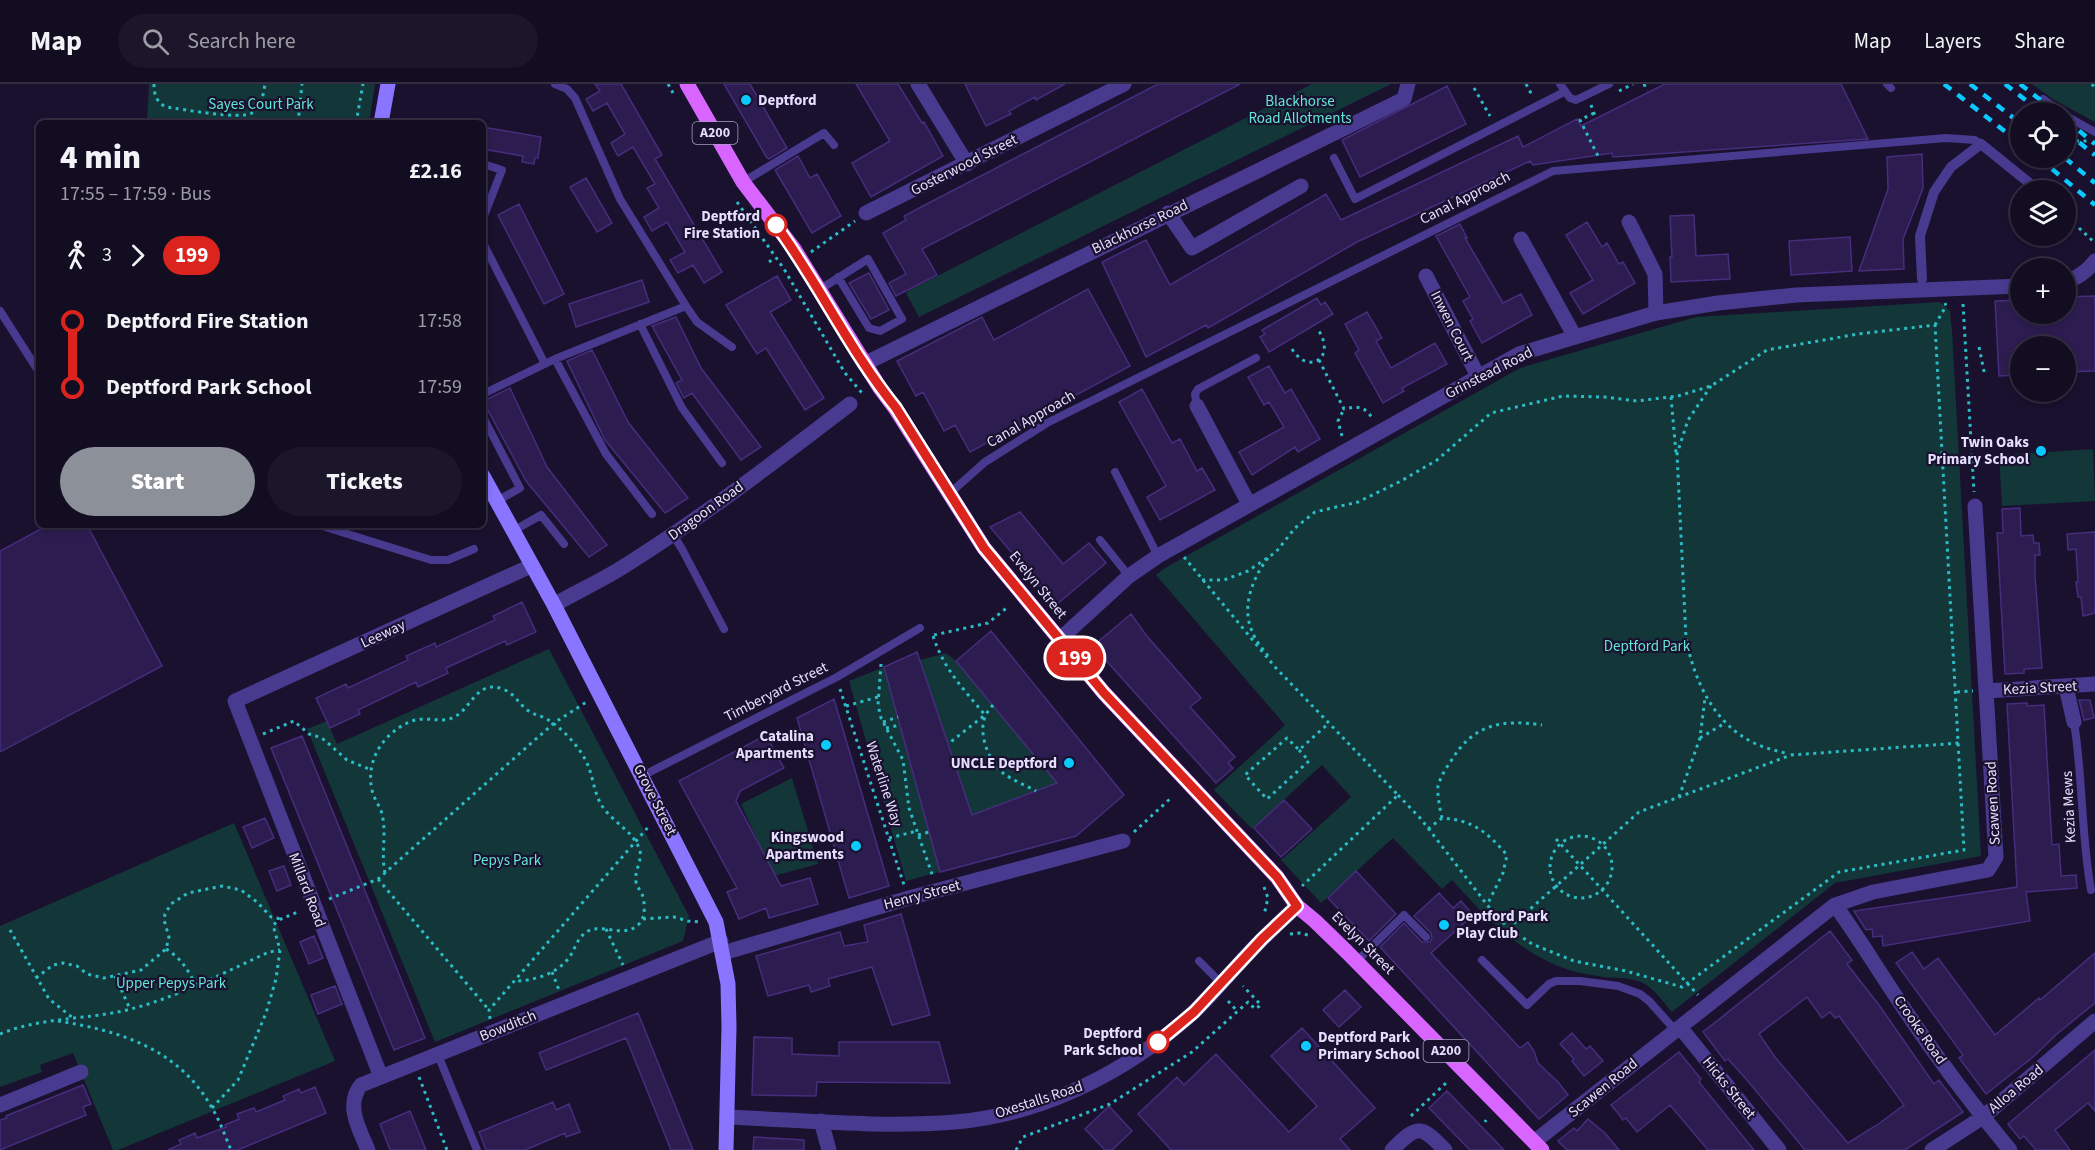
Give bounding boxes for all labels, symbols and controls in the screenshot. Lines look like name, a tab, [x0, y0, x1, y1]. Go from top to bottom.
search box	[118, 14, 538, 68]
text: Map	[30, 21, 82, 61]
icon: search	[139, 25, 172, 58]
text: Search here	[187, 25, 296, 57]
text: Map	[1854, 26, 1891, 56]
text: Layers	[1924, 26, 1981, 56]
text: Share	[2014, 26, 2065, 56]
place label: Deptford	[758, 90, 817, 111]
park label: Blackhorse Road Allotments	[1248, 91, 1352, 129]
marker: Deptford	[739, 93, 753, 107]
park label: Sayes Court Park	[208, 94, 314, 115]
map controls	[2010, 102, 2076, 402]
button: locate	[2010, 102, 2076, 168]
road number: A200	[692, 122, 738, 144]
street label: Gosterwood Street	[907, 129, 1021, 201]
text: 4 min	[60, 134, 141, 181]
text: £2.16	[409, 155, 462, 187]
street label: Canal Approach	[1416, 166, 1514, 230]
text: 17:55 – 17:59 · Bus	[60, 180, 211, 208]
button: layers	[2010, 180, 2076, 246]
street label: Blackhorse Road	[1088, 195, 1192, 259]
place label: Deptford Fire Station	[684, 206, 760, 244]
marker: Deptford Fire Station	[765, 214, 787, 236]
icon: walk	[60, 239, 93, 272]
icon: forward	[121, 239, 154, 272]
text: 199	[175, 240, 208, 270]
text: 3	[102, 241, 112, 269]
button: +	[2010, 258, 2076, 324]
street label: Inwen Court	[1425, 287, 1479, 365]
text: Deptford Fire Station	[106, 305, 309, 337]
text: 17:58	[417, 307, 462, 335]
button: −	[2010, 336, 2076, 402]
street label: Grinstead Road	[1442, 342, 1536, 404]
text: Deptford Park School	[106, 371, 311, 403]
text: 17:59	[417, 373, 462, 401]
street label: Canal Approach	[983, 385, 1079, 453]
place label: Twin Oaks Primary School	[1927, 432, 2030, 470]
marker: Twin Oaks Primary School	[2034, 444, 2048, 458]
button: Start	[60, 447, 255, 516]
button: Tickets	[267, 447, 462, 516]
street label: Dragoon Road	[664, 476, 748, 546]
street label: Evelyn Street	[1004, 547, 1072, 623]
street label: Leeway	[357, 614, 409, 654]
park label: Deptford Park	[1604, 636, 1691, 657]
line badge: 199	[1040, 638, 1110, 678]
text: 199	[1058, 643, 1092, 673]
street label: Timberyard Street	[721, 657, 831, 727]
street label: Kezia Street	[2002, 676, 2078, 700]
place label: Catalina Apartments	[735, 726, 814, 764]
marker: Catalina Apartments	[819, 738, 833, 752]
street label: Waterline Way	[860, 739, 908, 829]
place label: UNCLE Deptford	[951, 753, 1057, 774]
marker: UNCLE Deptford	[1062, 756, 1076, 770]
street label: Grove Street	[628, 761, 682, 839]
street label: Scawen Road	[1980, 761, 2006, 845]
street label: Kezia Mews	[2057, 770, 2081, 844]
place label: Kingswood Apartments	[765, 827, 844, 865]
marker: Kingswood Apartments	[849, 839, 863, 853]
street label: Millard Road	[283, 850, 331, 930]
park label: Pepys Park	[473, 850, 542, 871]
street label: Henry Street	[881, 875, 963, 915]
place label: Deptford Park Play Club	[1456, 906, 1549, 944]
street label: Evelyn Street	[1327, 907, 1399, 979]
marker: Deptford Park Play Club	[1437, 918, 1451, 932]
park label: Upper Pepys Park	[116, 973, 227, 994]
street label: Crooke Road	[1889, 991, 1951, 1069]
street label: Bowditch	[476, 1005, 540, 1047]
place label: Deptford Park School	[1064, 1023, 1143, 1061]
place label: Deptford Park Primary School	[1318, 1027, 1420, 1065]
marker: Deptford Park School	[1147, 1031, 1169, 1053]
marker: Deptford Park Primary School	[1299, 1039, 1313, 1053]
road number: A200	[1424, 1040, 1468, 1062]
street label: Hicks Street	[1697, 1052, 1761, 1124]
street label: Scawen Road	[1564, 1053, 1642, 1123]
street label: Alloa Road	[1984, 1060, 2048, 1118]
street label: Oxestalls Road	[992, 1076, 1086, 1124]

